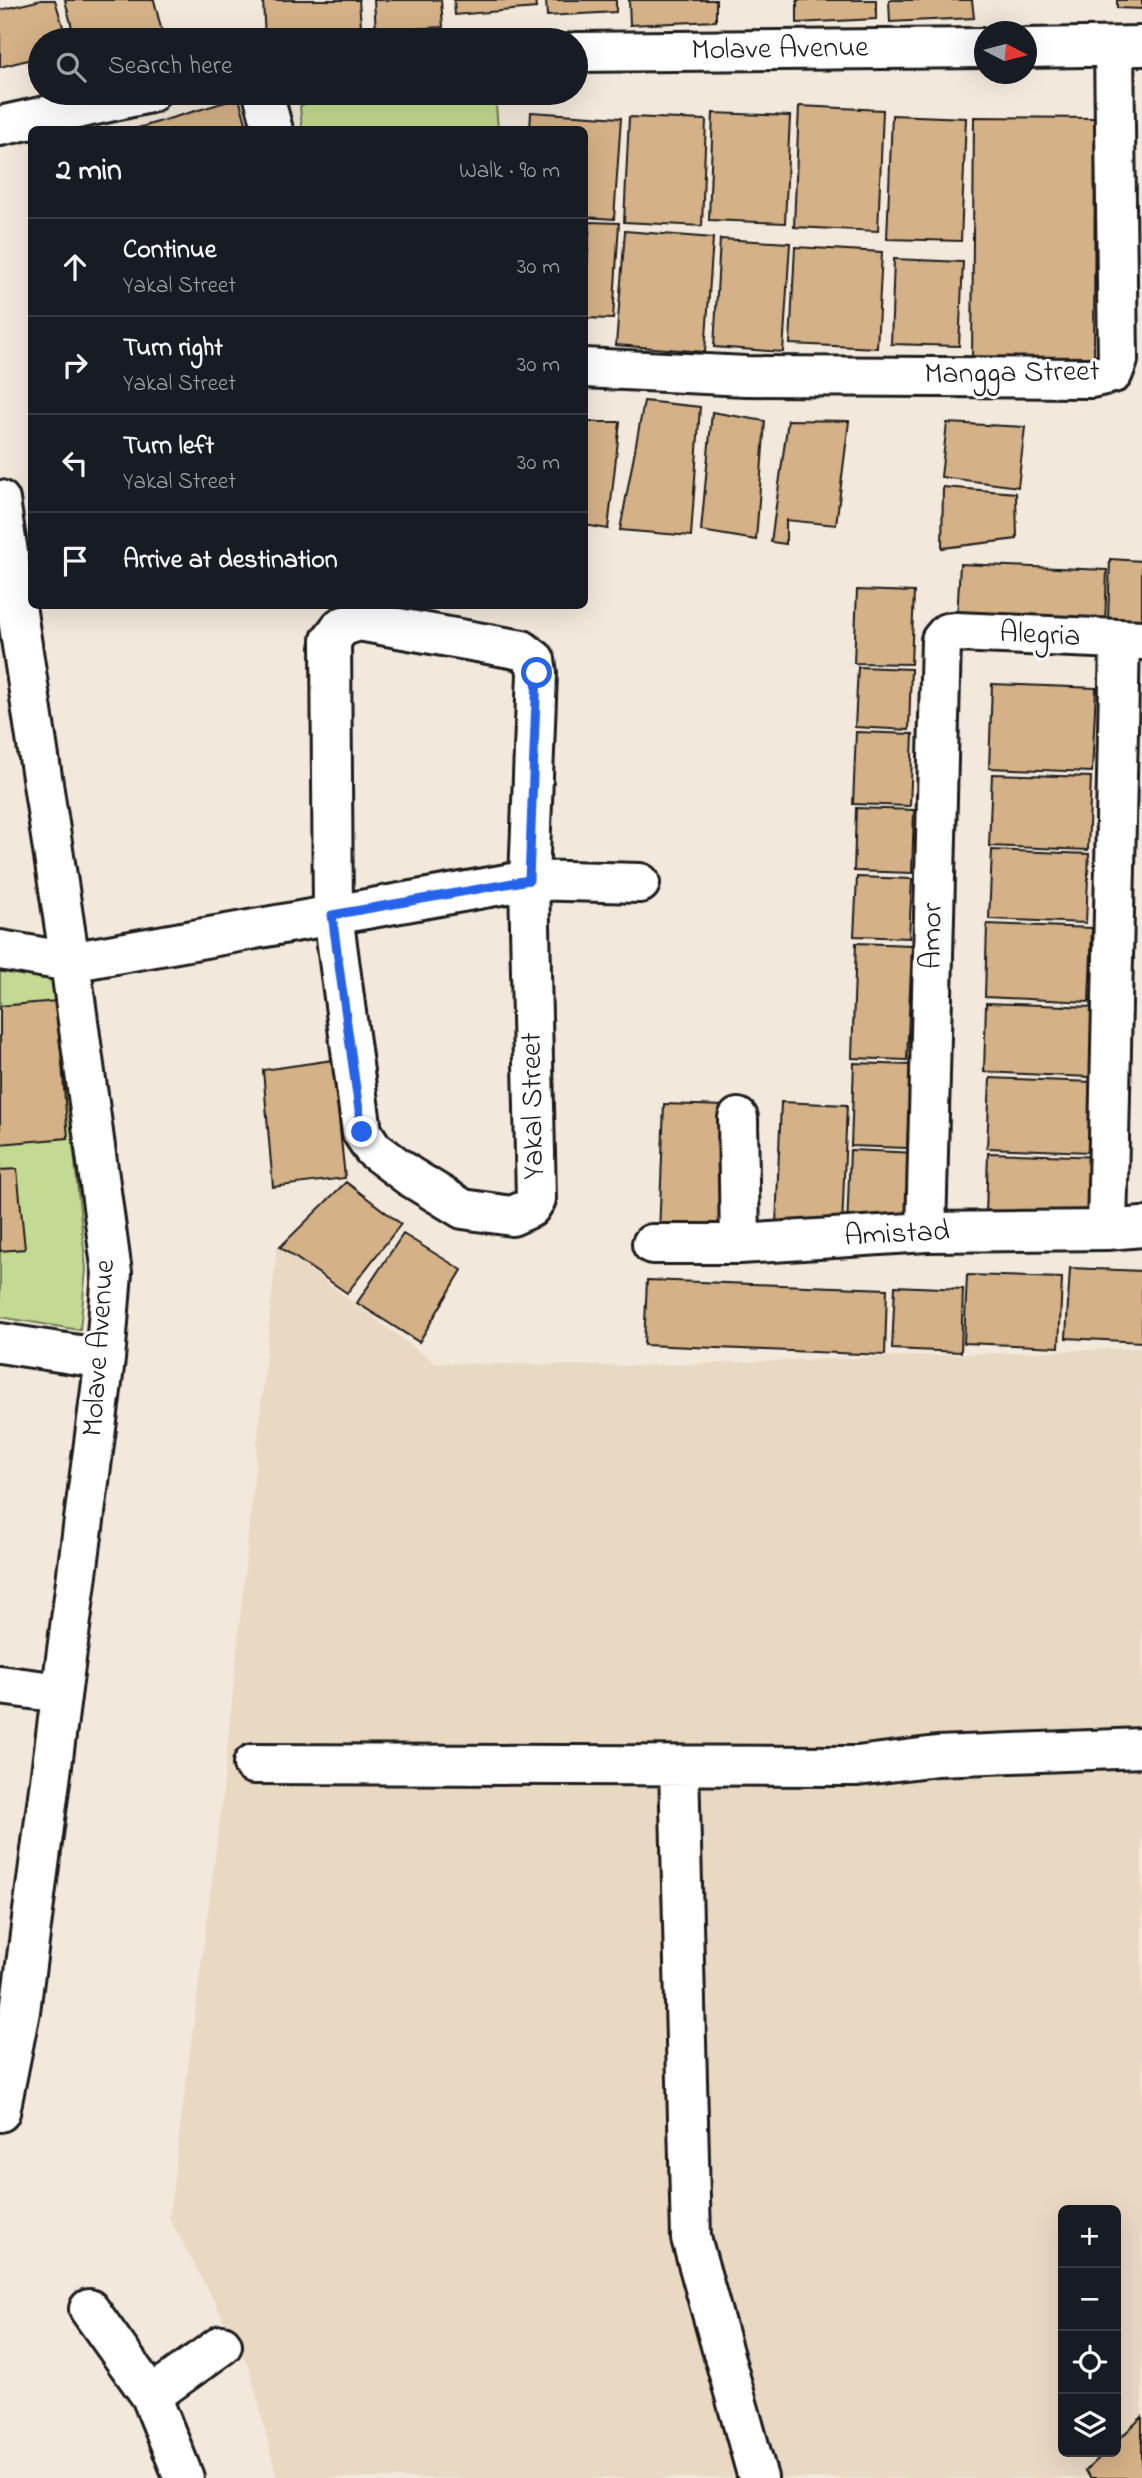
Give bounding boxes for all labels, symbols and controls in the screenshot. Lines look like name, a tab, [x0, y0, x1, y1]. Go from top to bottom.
north arrow	[974, 21, 1037, 84]
street label: Molave Avenue	[691, 26, 870, 74]
search box	[28, 28, 588, 105]
icon: search	[52, 48, 90, 86]
text: Search here	[108, 48, 233, 86]
text: 2 min	[56, 150, 122, 194]
text: Walk · 90 m	[459, 155, 560, 188]
text: Continue	[123, 232, 216, 270]
icon: ahead	[56, 248, 94, 286]
text: 30 m	[517, 251, 560, 284]
text: Yakal Street	[123, 270, 236, 303]
text: Turn right	[123, 330, 223, 368]
icon: right	[56, 346, 94, 384]
text: 30 m	[517, 349, 560, 382]
street label: Mangga Street	[924, 350, 1100, 398]
text: Yakal Street	[123, 368, 236, 401]
text: Turn left	[123, 428, 214, 466]
icon: left	[56, 444, 94, 482]
text: 30 m	[517, 447, 560, 480]
text: Yakal Street	[123, 466, 236, 499]
icon: arrive	[56, 542, 94, 580]
text: Arrive at destination	[123, 542, 338, 580]
street label: Alegria	[998, 612, 1082, 660]
route start	[521, 657, 552, 688]
street label: Amor	[910, 902, 956, 970]
street label: Yakal Street	[511, 1032, 557, 1180]
route end	[346, 1116, 377, 1147]
street label: Amistad	[843, 1210, 951, 1260]
street label: Molave Avenue	[72, 1257, 128, 1438]
map controls	[1058, 2205, 1121, 2457]
button: +	[1058, 2205, 1121, 2268]
button: −	[1058, 2268, 1121, 2331]
button: locate	[1058, 2331, 1121, 2394]
button: layers	[1058, 2394, 1121, 2457]

